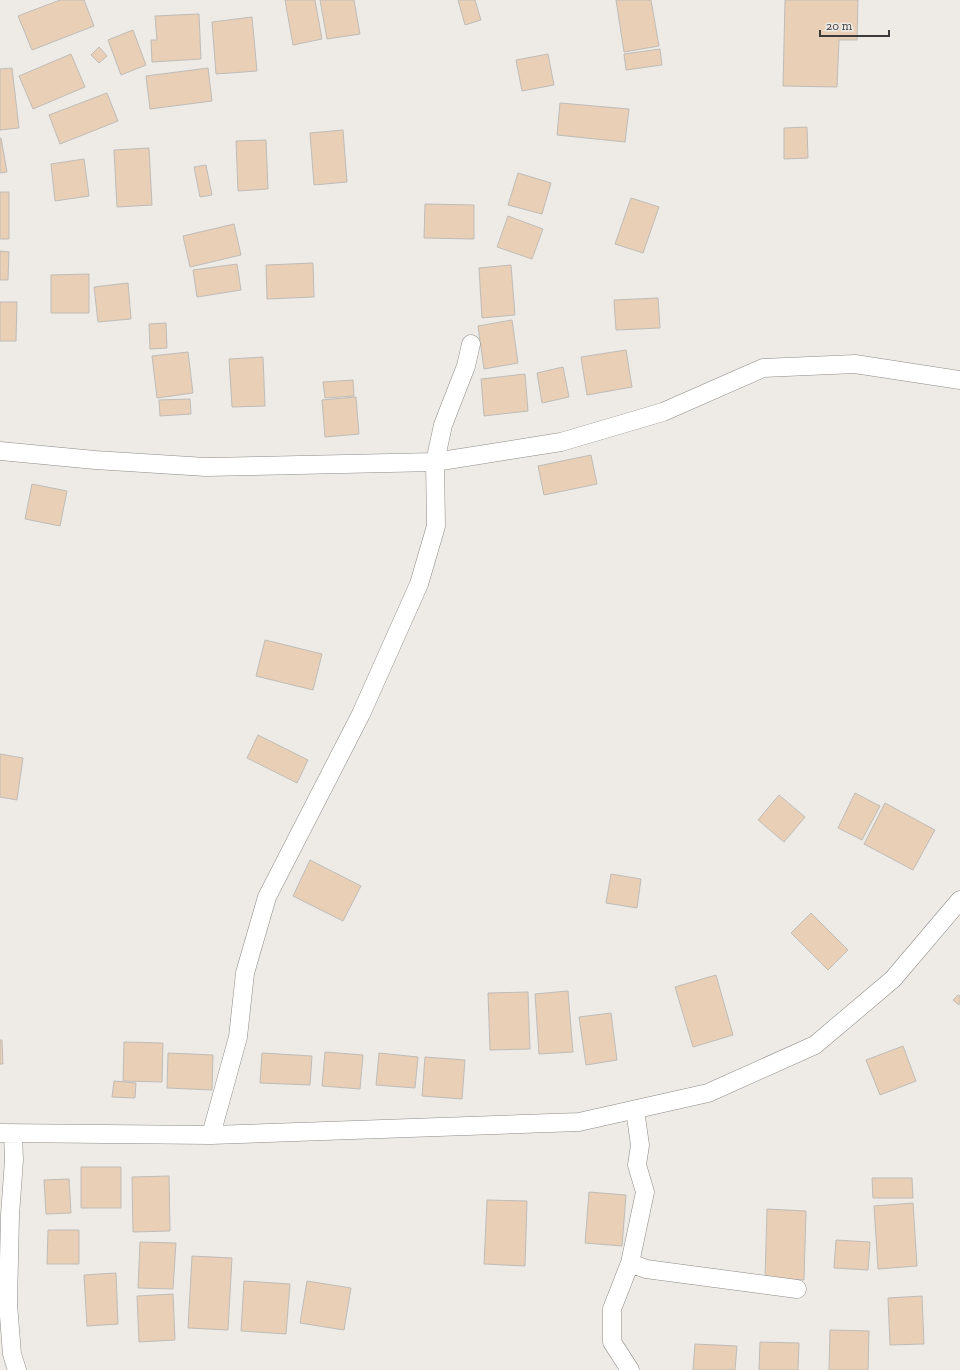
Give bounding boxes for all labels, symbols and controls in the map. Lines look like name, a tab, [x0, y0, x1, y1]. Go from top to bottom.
scale bar	[820, 12, 889, 38]
text: 20 m	[826, 19, 853, 33]

